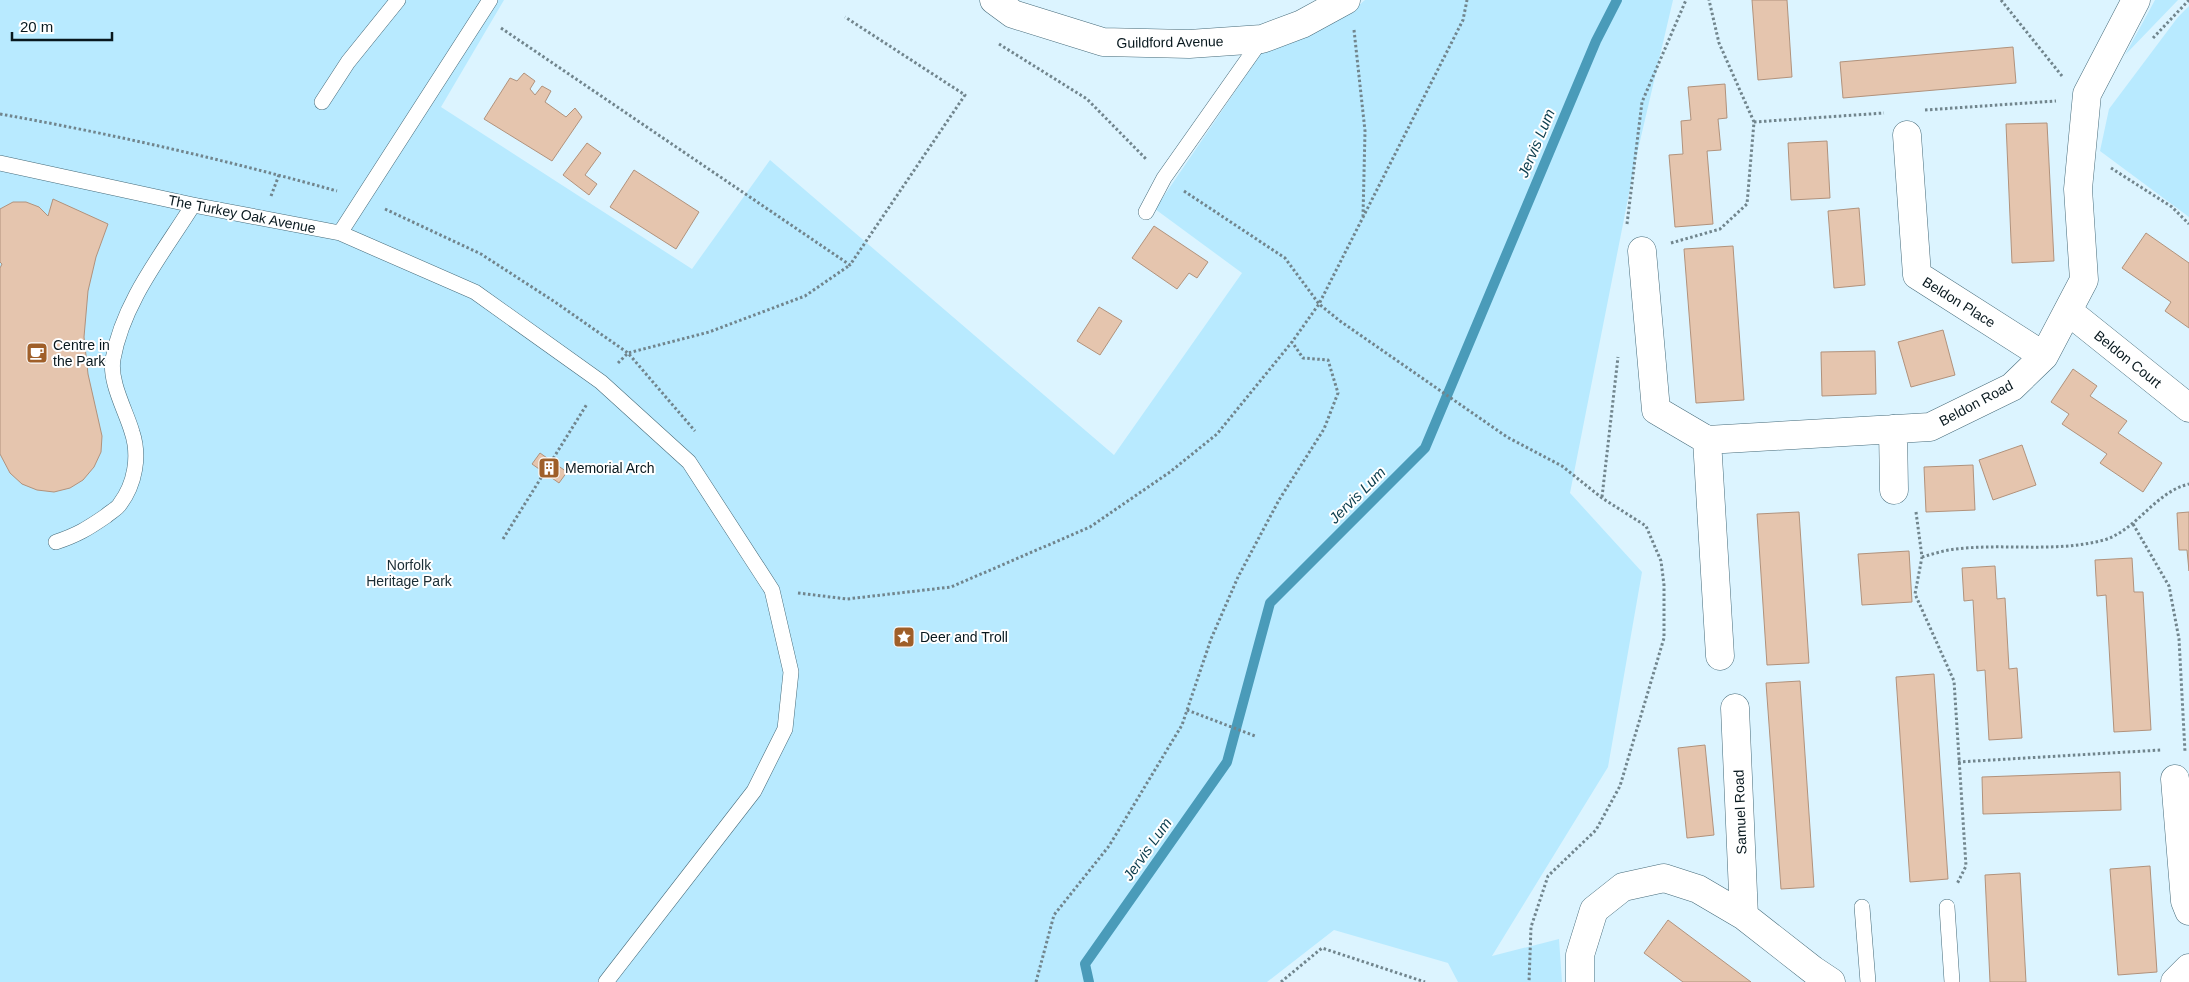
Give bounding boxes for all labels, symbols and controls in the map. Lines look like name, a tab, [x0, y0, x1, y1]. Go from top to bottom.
scale bar	[12, 10, 112, 42]
text: 20 m	[20, 18, 53, 35]
street label: Guildford Avenue	[1116, 33, 1224, 51]
water label: Jervis Lum	[1514, 106, 1558, 181]
street label: The Turkey Oak Avenue	[167, 192, 317, 236]
street label: Beldon Place	[1920, 273, 1998, 331]
street label: Beldon Court	[2091, 327, 2165, 391]
place label: Centre in the Park	[53, 337, 110, 369]
cafe icon: Centre in the Park	[25, 341, 49, 365]
street label: Beldon Road	[1937, 377, 2015, 429]
building icon: Memorial Arch	[537, 456, 561, 480]
place label: Memorial Arch	[565, 460, 654, 476]
water label: Jervis Lum	[1325, 463, 1389, 527]
park label: Norfolk Heritage Park	[366, 557, 453, 589]
place icon: Deer and Troll	[892, 625, 916, 649]
place label: Deer and Troll	[920, 629, 1008, 645]
street label: Samuel Road	[1731, 769, 1749, 855]
water label: Jervis Lum	[1119, 814, 1175, 884]

